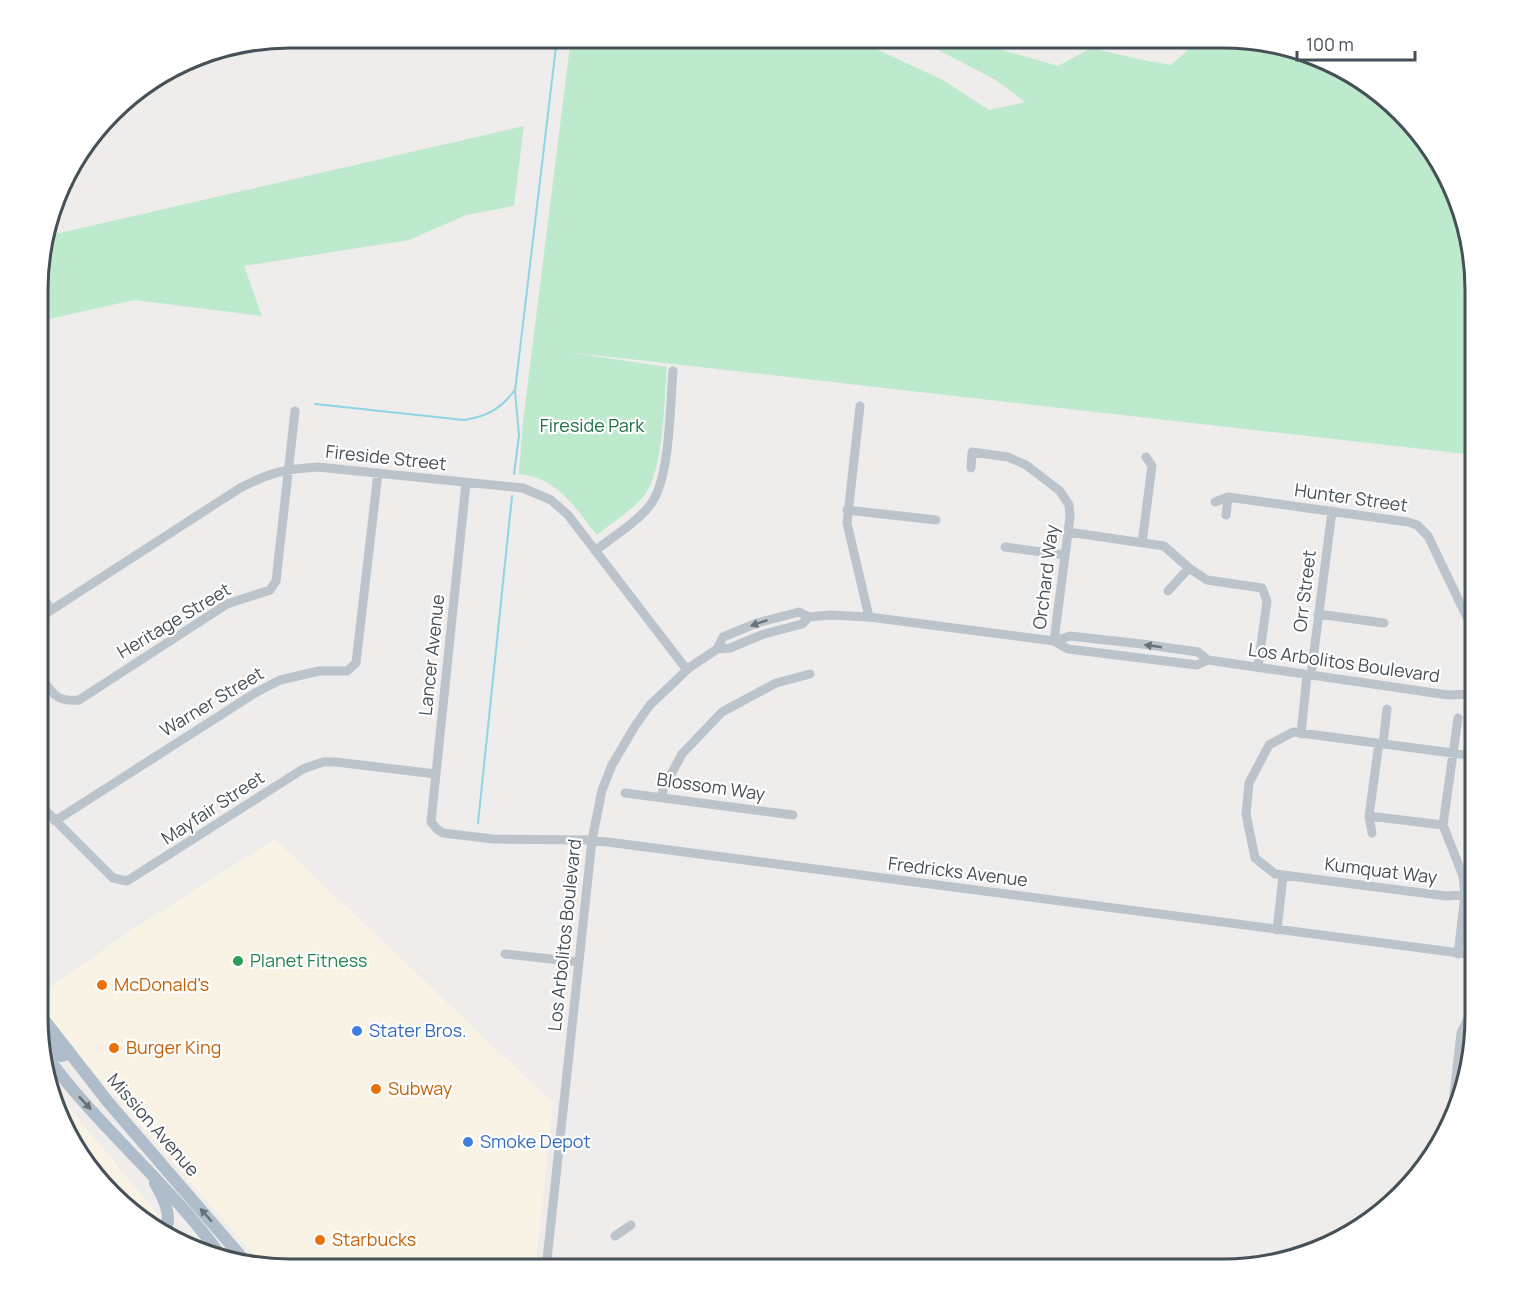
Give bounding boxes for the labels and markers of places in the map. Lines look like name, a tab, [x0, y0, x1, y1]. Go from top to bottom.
place label: Planet Fitness	[250, 948, 368, 972]
marker: Planet Fitness	[231, 954, 245, 968]
place label: McDonald's	[114, 972, 209, 996]
marker: McDonald's	[95, 978, 109, 992]
place label: Stater Bros.	[369, 1018, 467, 1042]
marker: Stater Bros.	[350, 1024, 364, 1038]
place label: Burger King	[126, 1035, 221, 1059]
marker: Burger King	[107, 1041, 121, 1055]
place label: Subway	[388, 1076, 453, 1100]
marker: Subway	[369, 1082, 383, 1096]
place label: Smoke Depot	[480, 1129, 591, 1153]
marker: Smoke Depot	[461, 1135, 475, 1149]
place label: Starbucks	[332, 1227, 416, 1251]
marker: Starbucks	[313, 1233, 327, 1247]

